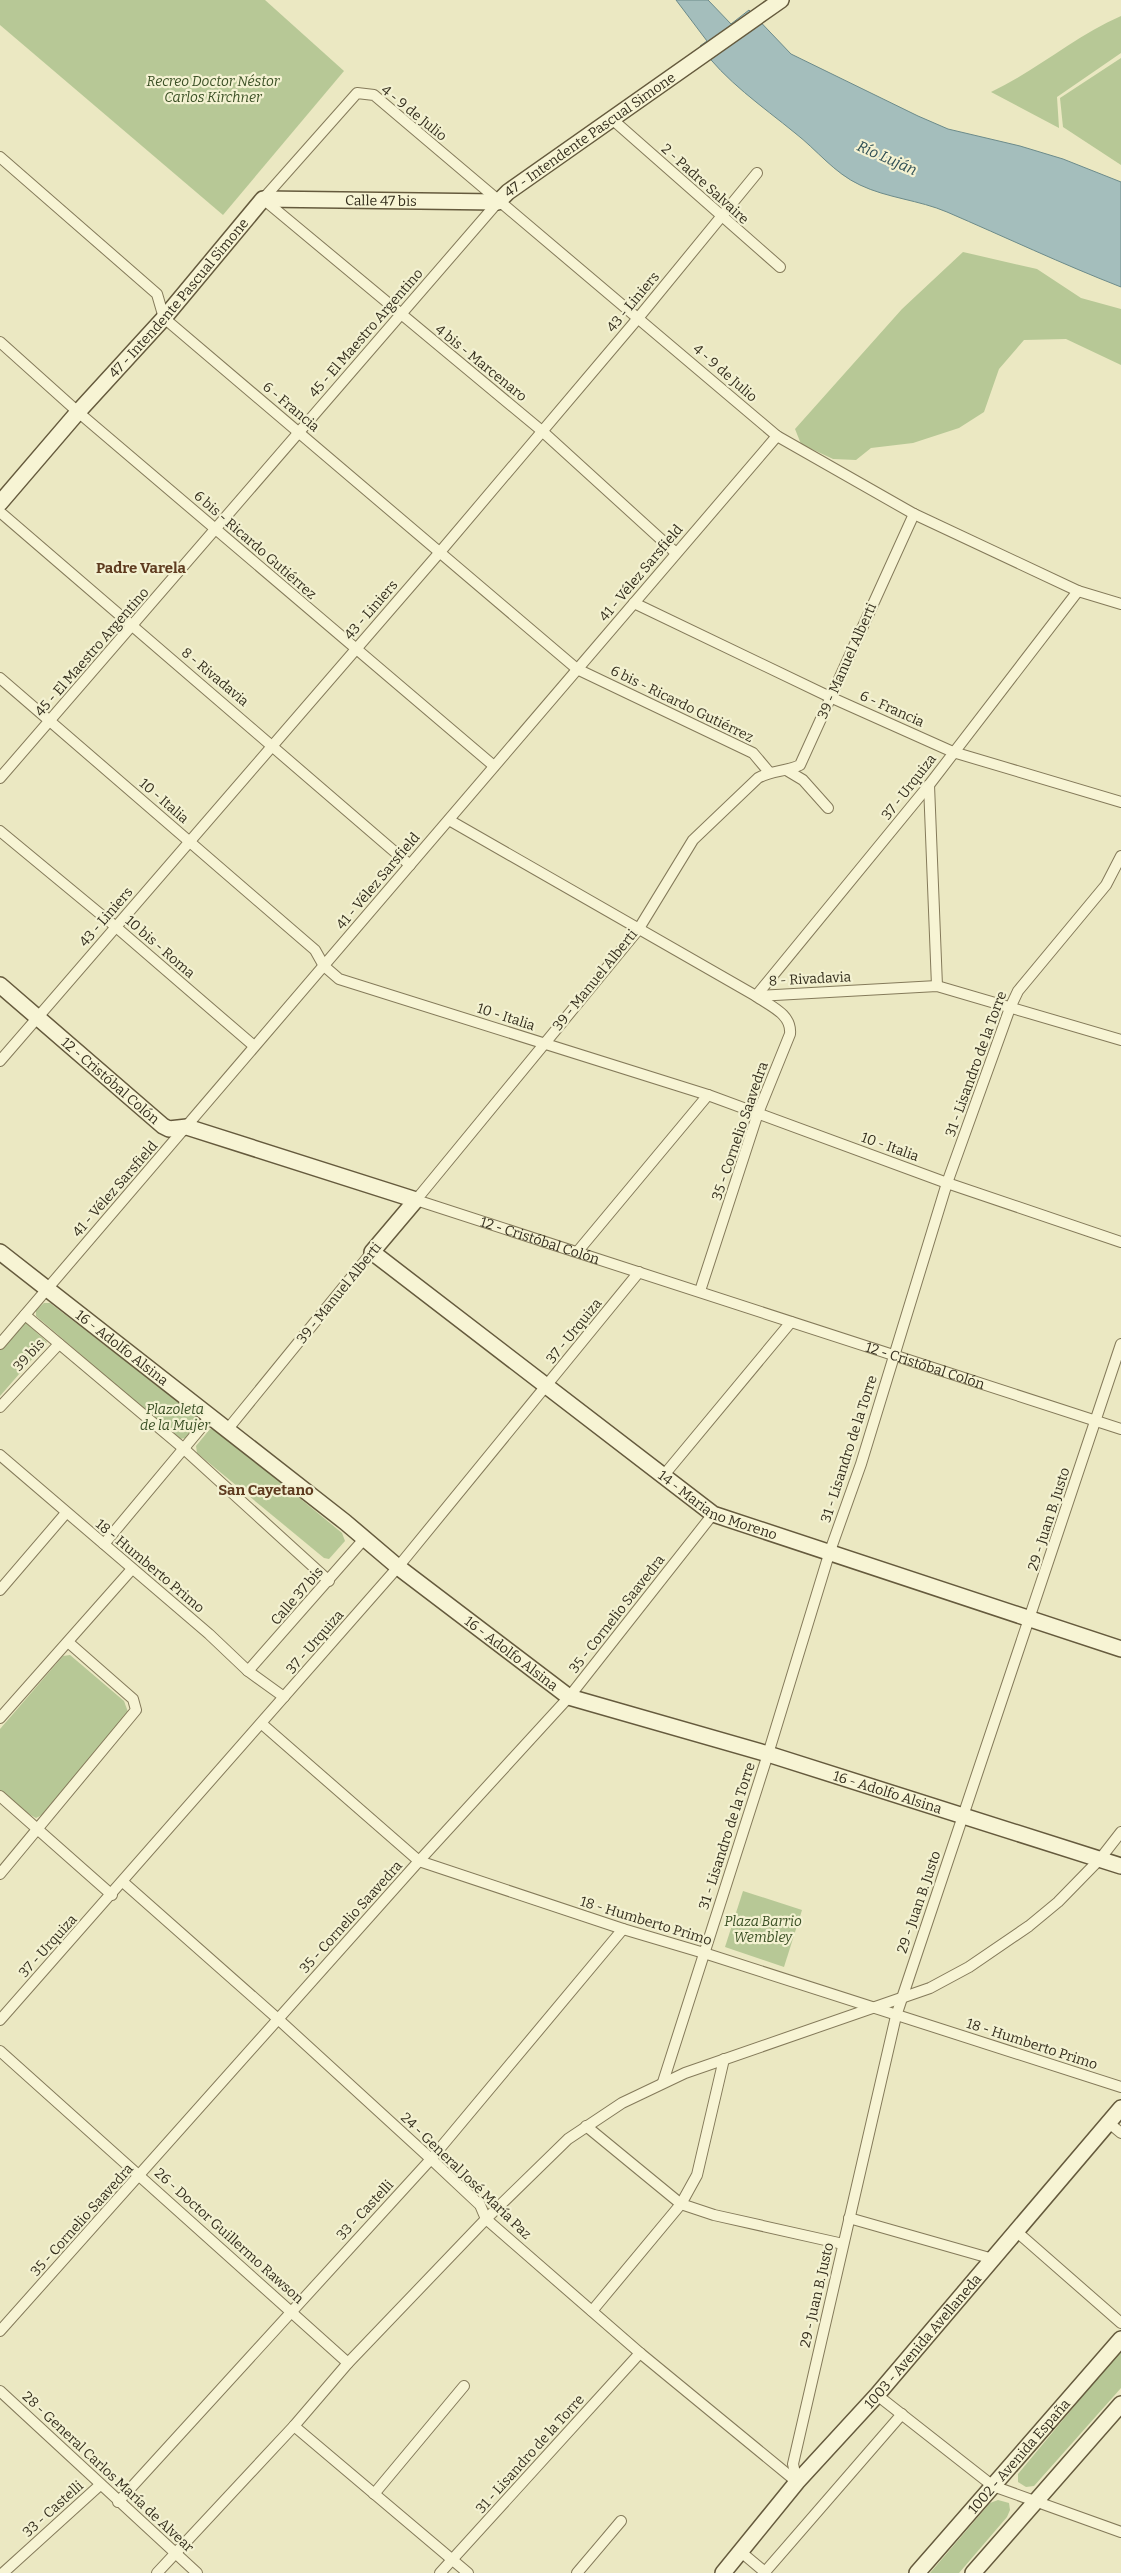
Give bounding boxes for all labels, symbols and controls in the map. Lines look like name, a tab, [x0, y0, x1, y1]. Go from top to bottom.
street label: 47 - Intendente Pascual Simone	[501, 69, 678, 201]
park label: Recreo Doctor Néstor Carlos Kirchner	[147, 73, 281, 106]
street label: 4 - 9 de Julio	[378, 81, 450, 145]
water label: Río Luján	[854, 137, 920, 179]
street label: 2 - Padre Salvaire	[658, 140, 752, 228]
street label: Calle 47 bis	[345, 192, 417, 209]
street label: 47 - Intendente Pascual Simone	[105, 215, 252, 381]
street label: 45 - El Maestro Argentino	[305, 265, 427, 401]
street label: 43 - Liniers	[603, 268, 663, 336]
street label: 4 bis - Marcenaro	[432, 321, 530, 405]
street label: 4 - 9 de Julio	[689, 341, 761, 405]
street label: 6 - Francia	[259, 378, 323, 436]
street label: 6 bis - Ricardo Gutiérrez	[190, 487, 320, 603]
street label: 41 - Vélez Sarsfield	[596, 521, 686, 625]
district label: Padre Varela	[96, 559, 187, 577]
street label: 43 - Liniers	[341, 577, 401, 643]
street label: 45 - El Maestro Argentino	[31, 584, 153, 720]
street label: 39 - Manuel Alberti	[814, 600, 880, 722]
street label: 8 - Rivadavia	[178, 644, 252, 710]
street label: 6 bis - Ricardo Gutiérrez	[608, 662, 756, 746]
street label: 6 - Francia	[857, 687, 927, 731]
street label: 37 - Urquiza	[878, 750, 940, 823]
street label: 10 - Italia	[136, 775, 192, 827]
street label: 41 - Vélez Sarsfield	[333, 829, 423, 933]
street label: 43 - Liniers	[76, 884, 136, 950]
street label: 10 bis - Roma	[122, 912, 198, 982]
street label: 39 - Manuel Alberti	[549, 926, 641, 1034]
street label: 8 - Rivadavia	[768, 968, 852, 990]
street label: 31 - Lisandro de la Torre	[942, 989, 1010, 1139]
street label: 10 - Italia	[475, 1000, 537, 1034]
street label: 12 - Cristóbal Colón	[58, 1033, 163, 1128]
street label: 35 - Cornelio Saavedra	[708, 1059, 772, 1202]
street label: 10 - Italia	[859, 1129, 921, 1165]
street label: 41 - Vélez Sarsfield	[69, 1138, 161, 1240]
street label: 12 - Cristóbal Colón	[478, 1213, 602, 1268]
street label: 39 - Manuel Alberti	[293, 1239, 385, 1347]
street label: 37 - Urquiza	[543, 1295, 606, 1367]
street label: 16 - Adolfo Alsina	[72, 1306, 172, 1389]
street label: 39 bis	[10, 1335, 48, 1375]
street label: 12 - Cristóbal Colón	[863, 1338, 987, 1393]
street label: 31 - Lisandro de la Torre	[817, 1373, 881, 1525]
park label: Plazoleta de la Mujer	[140, 1401, 211, 1434]
street label: 29 - Juan B. Justo	[1024, 1465, 1074, 1573]
street label: 14 - Mariano Moreno	[655, 1467, 779, 1543]
district label: San Cayetano	[218, 1481, 314, 1499]
street label: 18 - Humberto Primo	[92, 1516, 208, 1616]
street label: 35 - Cornelio Saavedra	[566, 1551, 669, 1676]
street label: Calle 37 bis	[267, 1563, 327, 1629]
street label: 37 - Urquiza	[283, 1606, 347, 1677]
street label: 16 - Adolfo Alsina	[461, 1612, 562, 1694]
street label: 31 - Lisandro de la Torre	[695, 1760, 759, 1912]
street label: 16 - Adolfo Alsina	[831, 1767, 944, 1817]
street label: 29 - Juan B. Justo	[894, 1849, 944, 1955]
street label: 35 - Cornelio Saavedra	[296, 1857, 406, 1977]
street label: 18 - Humberto Primo	[578, 1893, 714, 1949]
street label: 37 - Urquiza	[15, 1911, 81, 1981]
park label: Plaza Barrio Wembley	[724, 1913, 802, 1946]
street label: 18 - Humberto Primo	[964, 2015, 1100, 2073]
street label: 24 - General José María Paz	[397, 2109, 535, 2243]
street label: 35 - Cornelio Saavedra	[27, 2160, 137, 2280]
street label: 26 - Doctor Guillermo Rawson	[151, 2165, 307, 2307]
street label: 33 - Castelli	[333, 2177, 397, 2243]
street label: 29 - Juan B. Justo	[797, 2241, 837, 2349]
street label: 1003 - Avenida Avellaneda	[860, 2270, 985, 2412]
street label: 28 - General Carlos María de Alvear	[19, 2388, 197, 2556]
street label: 31 - Lisandro de la Torre	[472, 2391, 588, 2517]
street label: 1002 - Avenida España	[964, 2395, 1074, 2517]
street label: 33 - Castelli	[19, 2477, 87, 2541]

